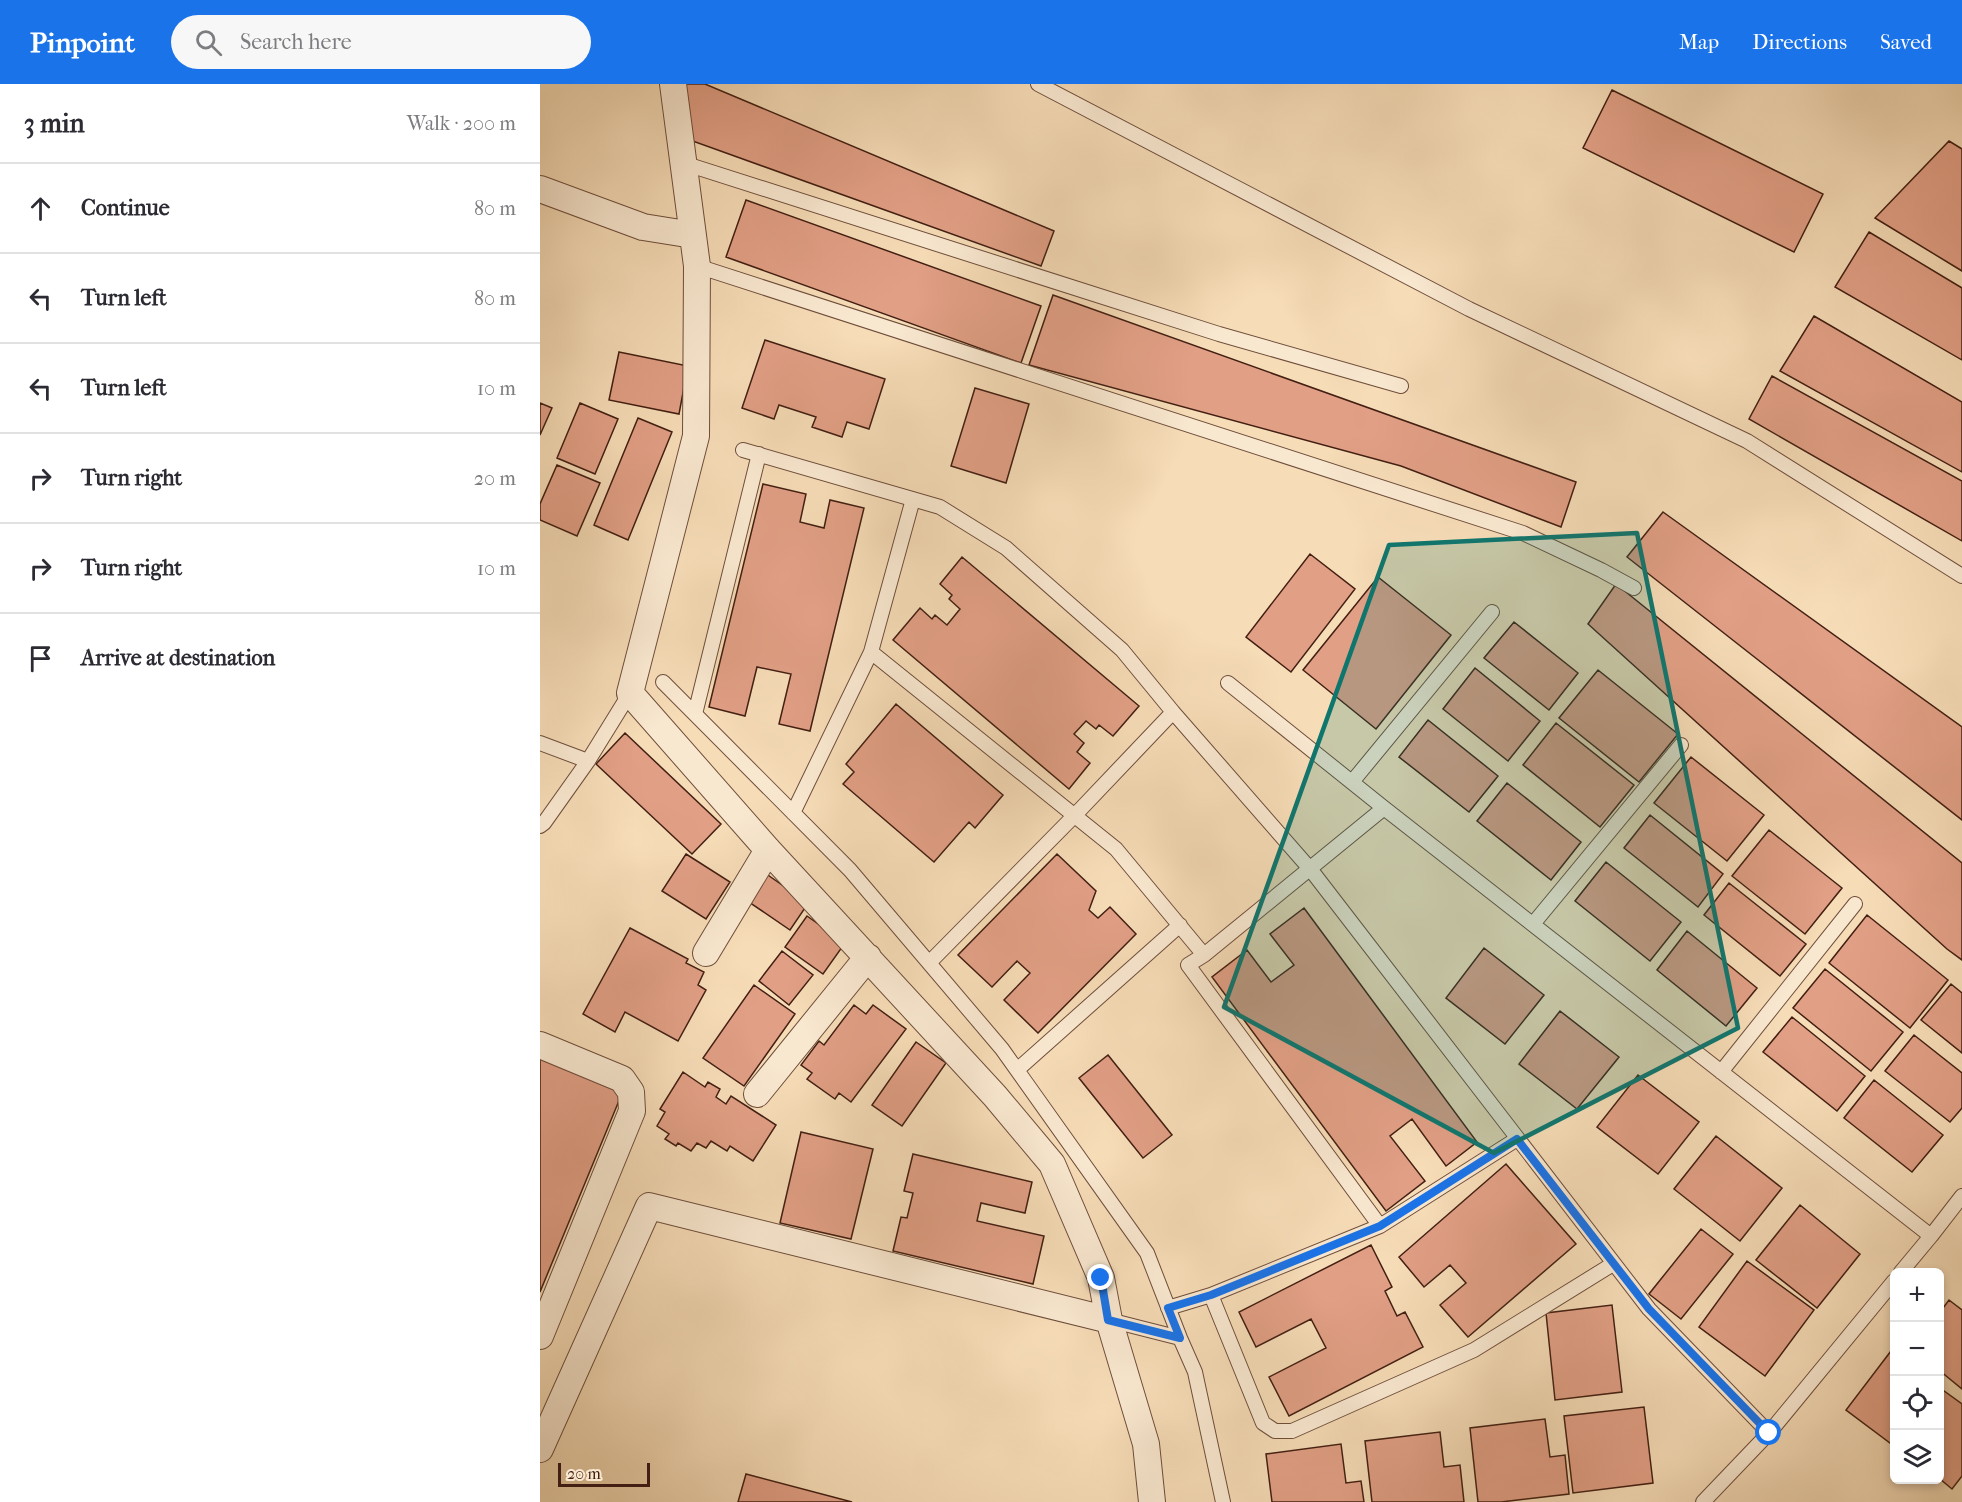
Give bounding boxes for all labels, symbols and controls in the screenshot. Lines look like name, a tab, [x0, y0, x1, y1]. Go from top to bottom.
search box	[171, 15, 591, 69]
text: Pinpoint	[30, 26, 135, 59]
icon: search	[192, 26, 225, 59]
text: Search here	[240, 29, 352, 55]
text: Map	[1679, 30, 1719, 54]
text: Directions	[1752, 30, 1847, 54]
text: Saved	[1880, 30, 1932, 54]
text: 3 min	[24, 108, 85, 139]
text: Walk · 200 m	[407, 112, 516, 135]
icon: ahead	[24, 192, 57, 225]
text: Continue	[81, 195, 170, 221]
text: 80 m	[474, 197, 516, 220]
icon: left	[24, 282, 57, 315]
text: Turn left	[81, 285, 167, 311]
text: 80 m	[474, 287, 516, 310]
icon: left	[24, 372, 57, 405]
text: Turn left	[81, 375, 167, 401]
text: 10 m	[477, 377, 516, 400]
icon: right	[24, 462, 57, 495]
text: Turn right	[81, 465, 182, 491]
text: 20 m	[474, 467, 516, 490]
icon: right	[24, 552, 57, 585]
text: Turn right	[81, 555, 182, 581]
text: 10 m	[477, 557, 516, 580]
icon: arrive	[24, 642, 57, 675]
text: Arrive at destination	[81, 645, 275, 671]
route end	[1087, 1264, 1113, 1290]
map controls	[1890, 1268, 1944, 1484]
button: +	[1890, 1268, 1944, 1322]
button: −	[1890, 1322, 1944, 1376]
button: locate	[1890, 1376, 1944, 1430]
route start	[1755, 1419, 1781, 1445]
button: layers	[1890, 1430, 1944, 1484]
scale bar	[558, 1460, 650, 1488]
text: 20 m	[567, 1464, 601, 1483]

